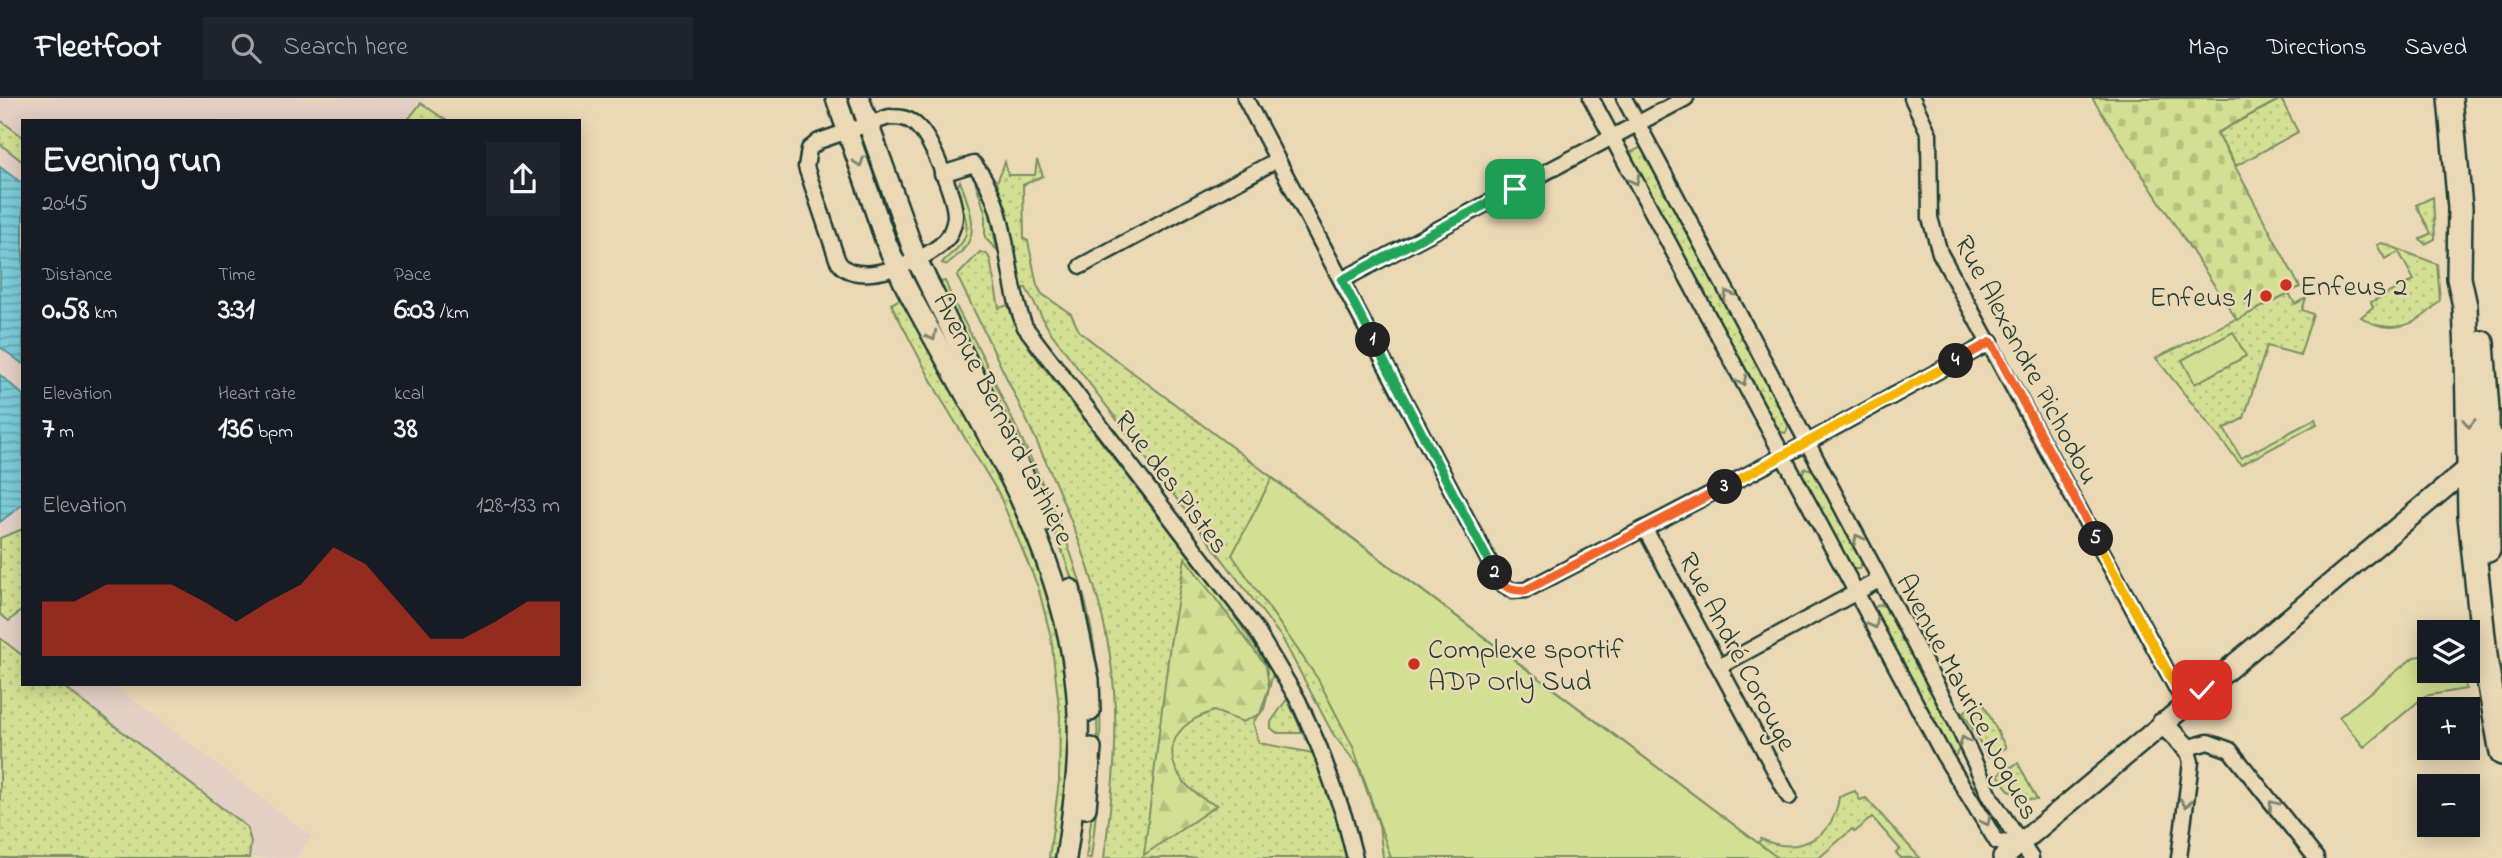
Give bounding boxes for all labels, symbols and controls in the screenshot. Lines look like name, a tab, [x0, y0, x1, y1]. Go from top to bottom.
search box	[203, 17, 693, 80]
text: Fleetfoot	[35, 24, 161, 72]
icon: search	[227, 29, 265, 67]
text: Search here	[283, 29, 408, 67]
text: Map	[2188, 31, 2229, 66]
text: Directions	[2267, 31, 2366, 66]
text: Saved	[2404, 31, 2467, 66]
text: Evening run	[42, 134, 221, 190]
button: share	[486, 142, 560, 216]
one-way arrow	[851, 156, 865, 168]
pin	[1485, 159, 1545, 219]
icon: arrive	[1496, 170, 1534, 208]
one-way arrow	[1627, 173, 1640, 185]
text: 20:45	[42, 188, 88, 221]
street label: Rue Alexandre Pichodou	[1942, 229, 2108, 493]
text: Distance	[42, 262, 112, 289]
text: Time	[218, 262, 256, 289]
text: Pace	[394, 262, 431, 289]
place label: Enfeus 2	[2300, 268, 2407, 309]
marker: Enfeus 2	[2278, 277, 2294, 293]
place label: Enfeus 1	[2150, 279, 2252, 320]
street label: Avenue Bernard Lathière	[920, 286, 1083, 553]
marker: Enfeus 1	[2258, 288, 2274, 304]
text: 0.58	[42, 289, 90, 333]
text: 3:31	[218, 289, 255, 333]
text: 6:03	[394, 289, 435, 333]
one-way arrow	[1723, 290, 1736, 302]
text: km	[90, 300, 117, 327]
text: /km	[435, 300, 469, 327]
pin: 1	[1356, 322, 1390, 358]
text: 1	[1369, 326, 1376, 353]
one-way arrow	[924, 329, 937, 341]
pin: 4	[1938, 344, 1974, 378]
text: 4	[1952, 347, 1959, 374]
one-way arrow	[1734, 373, 1747, 386]
text: Elevation	[42, 381, 112, 408]
text: Heart rate	[218, 381, 296, 408]
text: kcal	[394, 381, 424, 408]
street label: Rue des Pistes	[1103, 403, 1238, 564]
text: 7	[42, 408, 54, 452]
text: 136	[218, 408, 253, 452]
text: 38	[394, 408, 418, 452]
one-way arrow	[2461, 418, 2477, 428]
text: m	[54, 419, 74, 446]
text: bpm	[253, 419, 293, 446]
pin: 3	[1708, 470, 1742, 504]
text: 3	[1721, 473, 1728, 500]
text: Elevation	[42, 490, 127, 523]
text: 128–133 m	[476, 490, 560, 523]
pin: 5	[2078, 522, 2114, 556]
text: 5	[2090, 525, 2101, 552]
one-way arrow	[1853, 534, 1866, 547]
street label: Rue André Corouge	[1666, 546, 1806, 760]
pin: 2	[1478, 556, 1512, 590]
text: 2	[1490, 559, 1499, 586]
street label: Avenue Maurice Nogues	[1884, 567, 2048, 828]
one-way arrow	[1865, 616, 1879, 629]
map controls	[2417, 620, 2480, 837]
button: layers	[2417, 620, 2480, 683]
place label: Complexe sportif ADP Orly Sud	[1428, 631, 1624, 704]
marker: Complexe sportif ADP Orly Sud	[1406, 656, 1422, 672]
pin	[2172, 660, 2232, 720]
icon: check	[2183, 671, 2221, 709]
button: +	[2417, 697, 2480, 760]
one-way arrow	[1958, 735, 1972, 747]
button: −	[2417, 774, 2480, 837]
one-way arrow	[2178, 797, 2193, 809]
one-way arrow	[2269, 800, 2282, 812]
one-way arrow	[1978, 814, 1991, 827]

